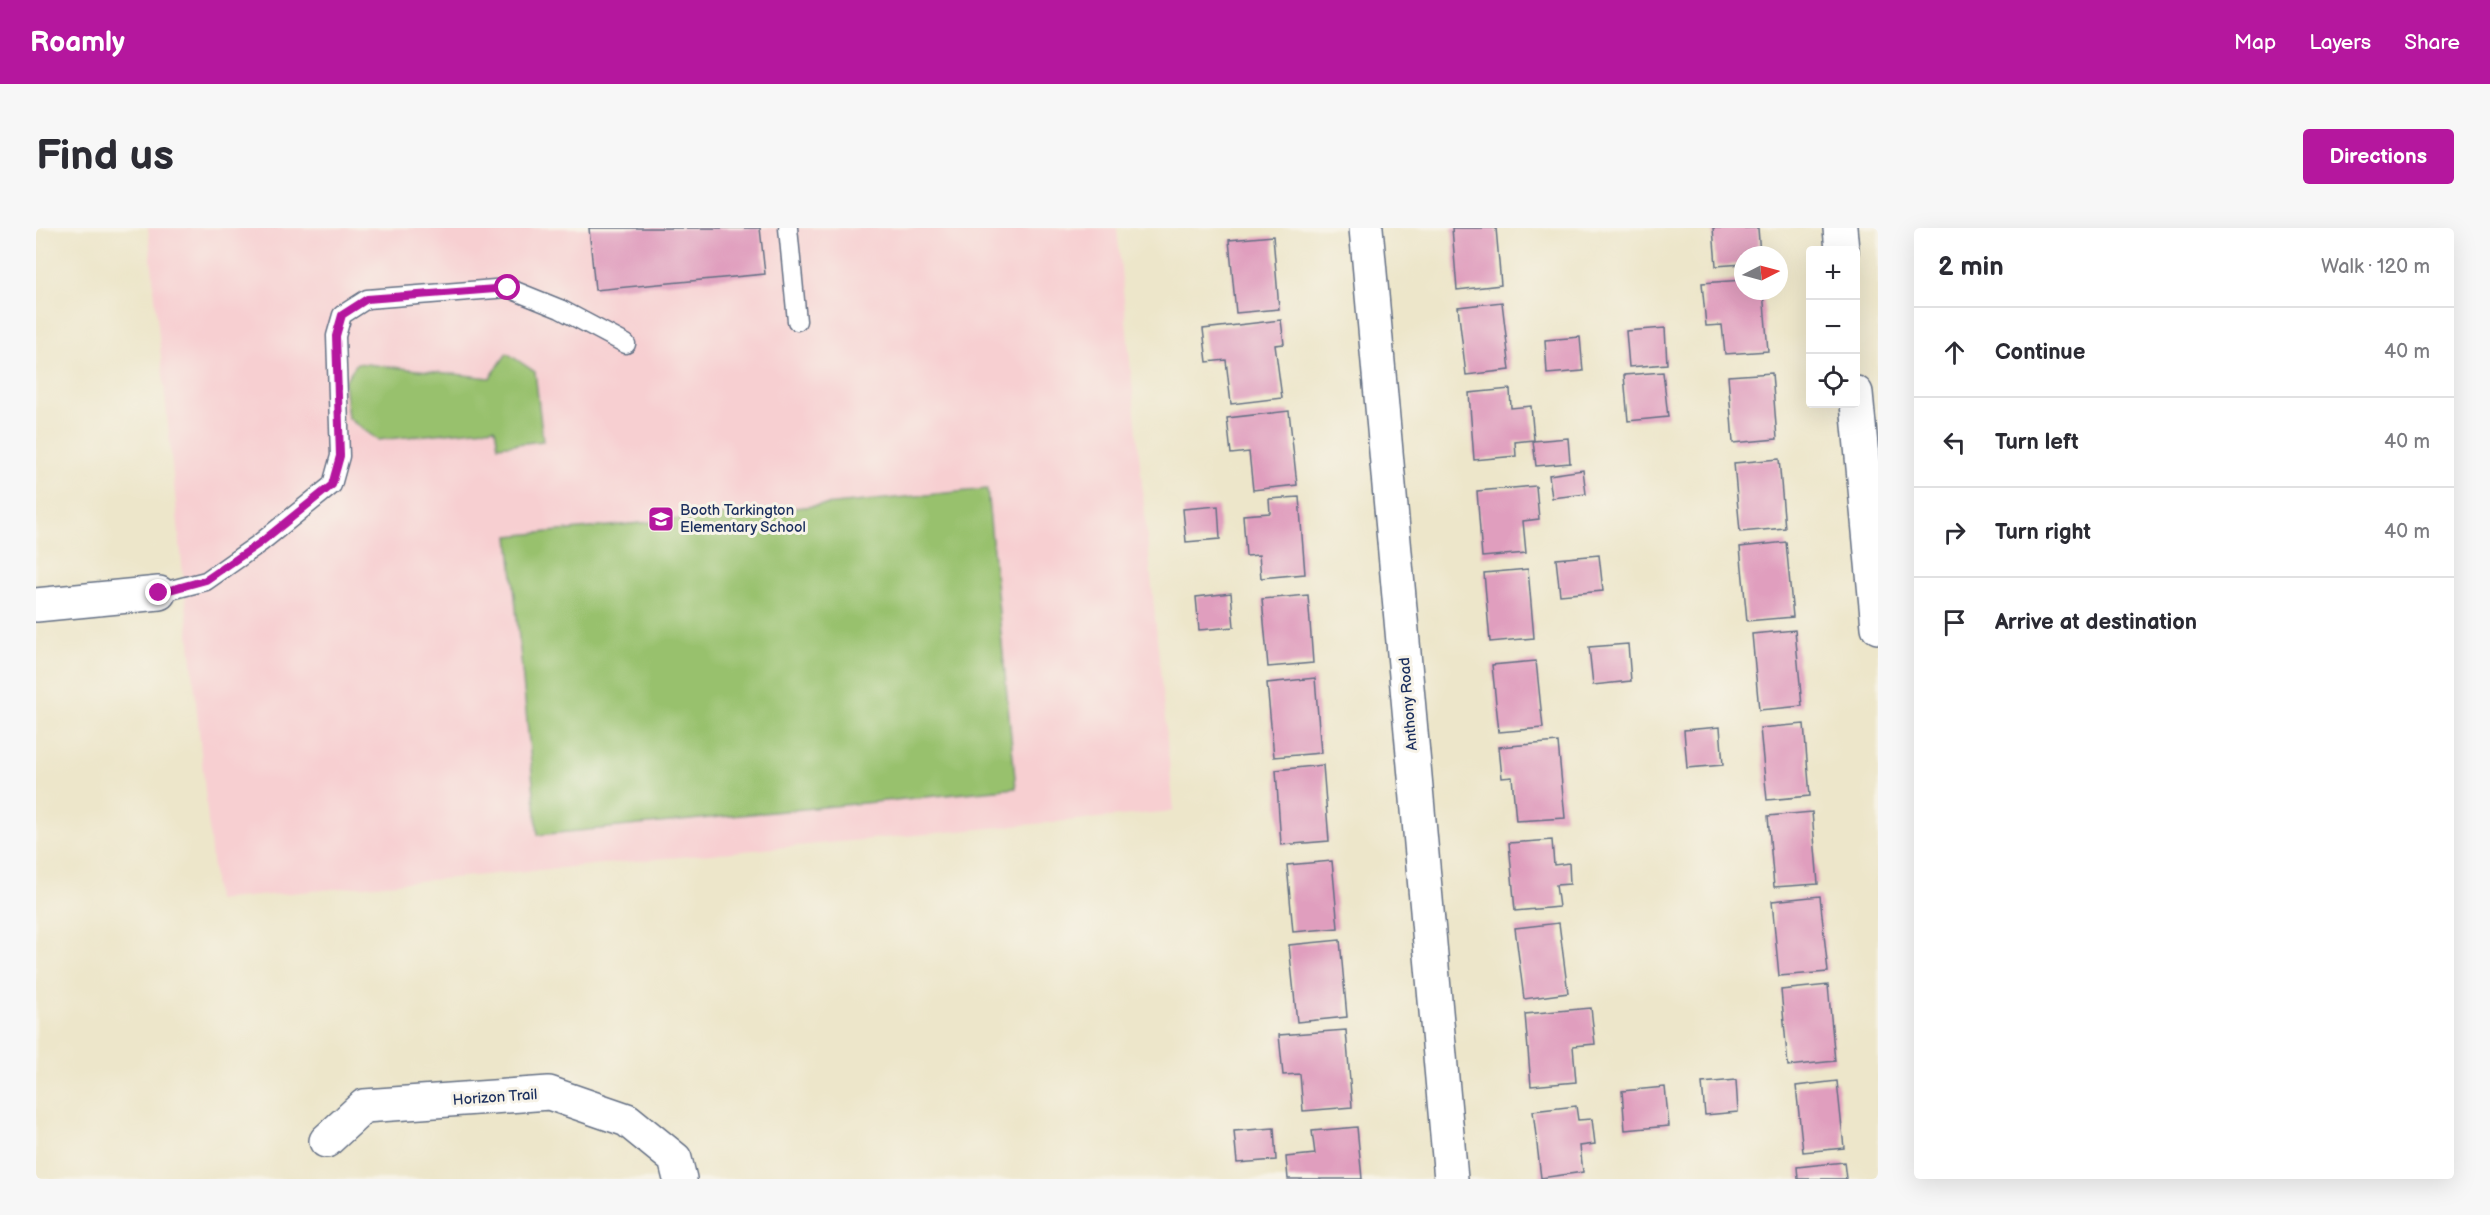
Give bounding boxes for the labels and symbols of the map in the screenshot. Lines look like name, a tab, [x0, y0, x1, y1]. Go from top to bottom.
north arrow	[1734, 246, 1788, 300]
route start	[494, 274, 520, 300]
place label: Booth Tarkington Elementary School	[680, 501, 806, 537]
school or university icon: Booth Tarkington Elementary School	[646, 504, 676, 534]
route end	[145, 579, 171, 605]
street label: Anthony Road	[1395, 656, 1422, 751]
street label: Horizon Trail	[452, 1085, 538, 1110]

